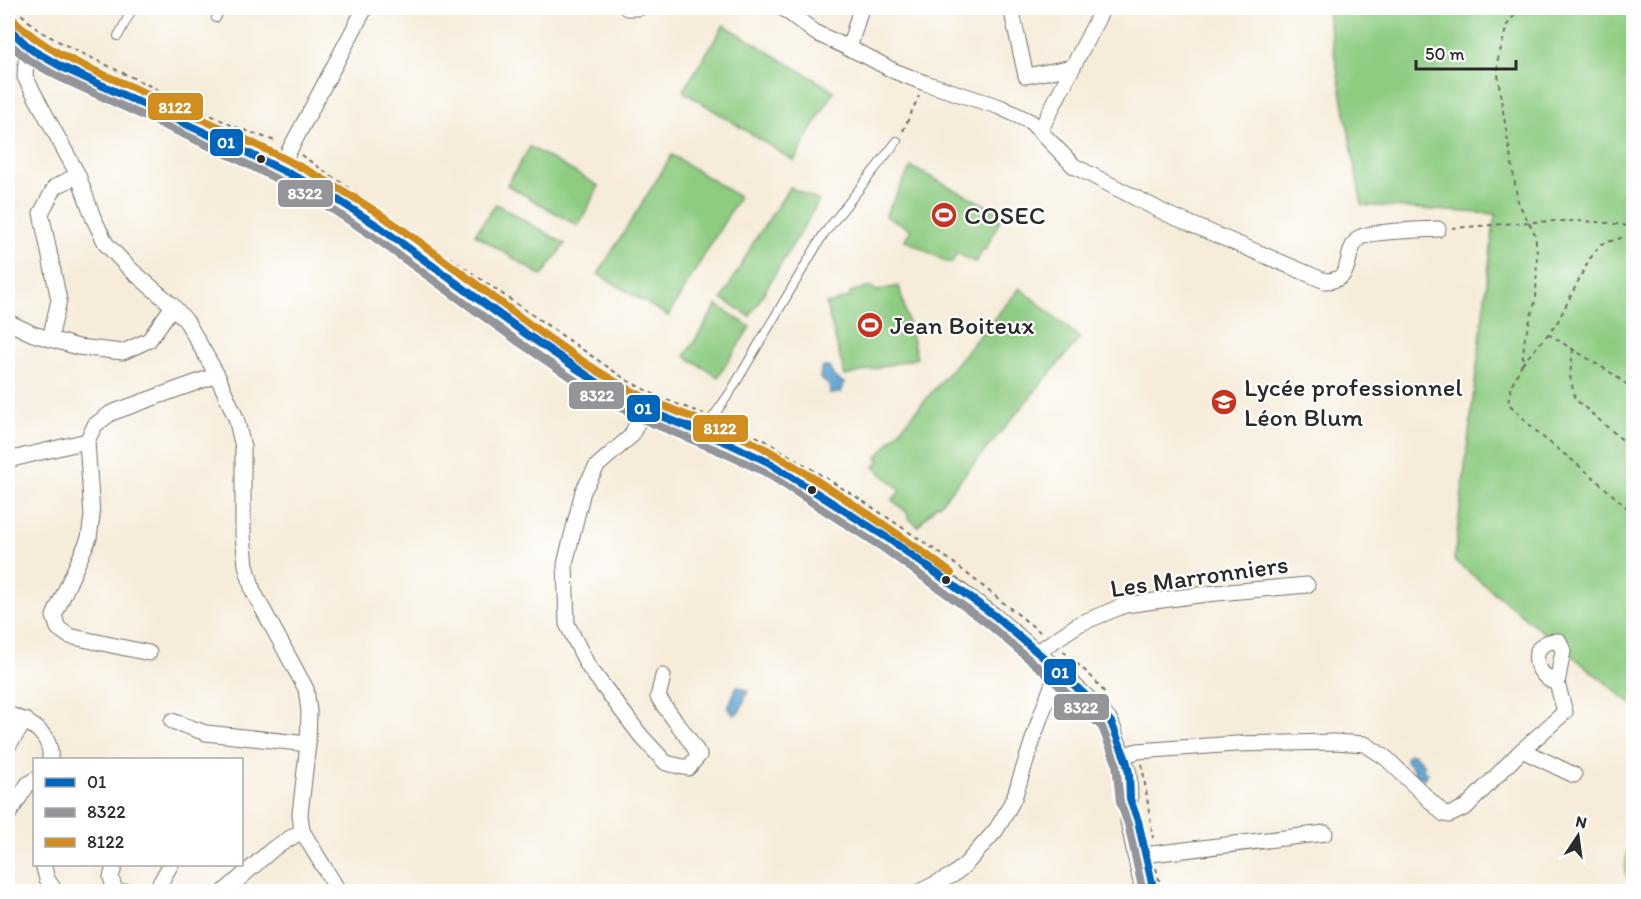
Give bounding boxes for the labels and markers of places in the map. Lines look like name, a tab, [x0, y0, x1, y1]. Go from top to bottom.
unlabelled marker	[255, 153, 267, 165]
place label: COSEC	[964, 199, 1045, 231]
sports icon: COSEC	[929, 200, 959, 230]
place label: Jean Boiteux	[890, 309, 1034, 341]
sports icon: Jean Boiteux	[855, 310, 885, 340]
place label: Lycée professionnel Léon Blum	[1244, 371, 1463, 433]
school or university icon: Lycée professionnel Léon Blum	[1209, 387, 1239, 417]
unlabelled marker	[806, 484, 818, 496]
unlabelled marker	[940, 574, 952, 586]

